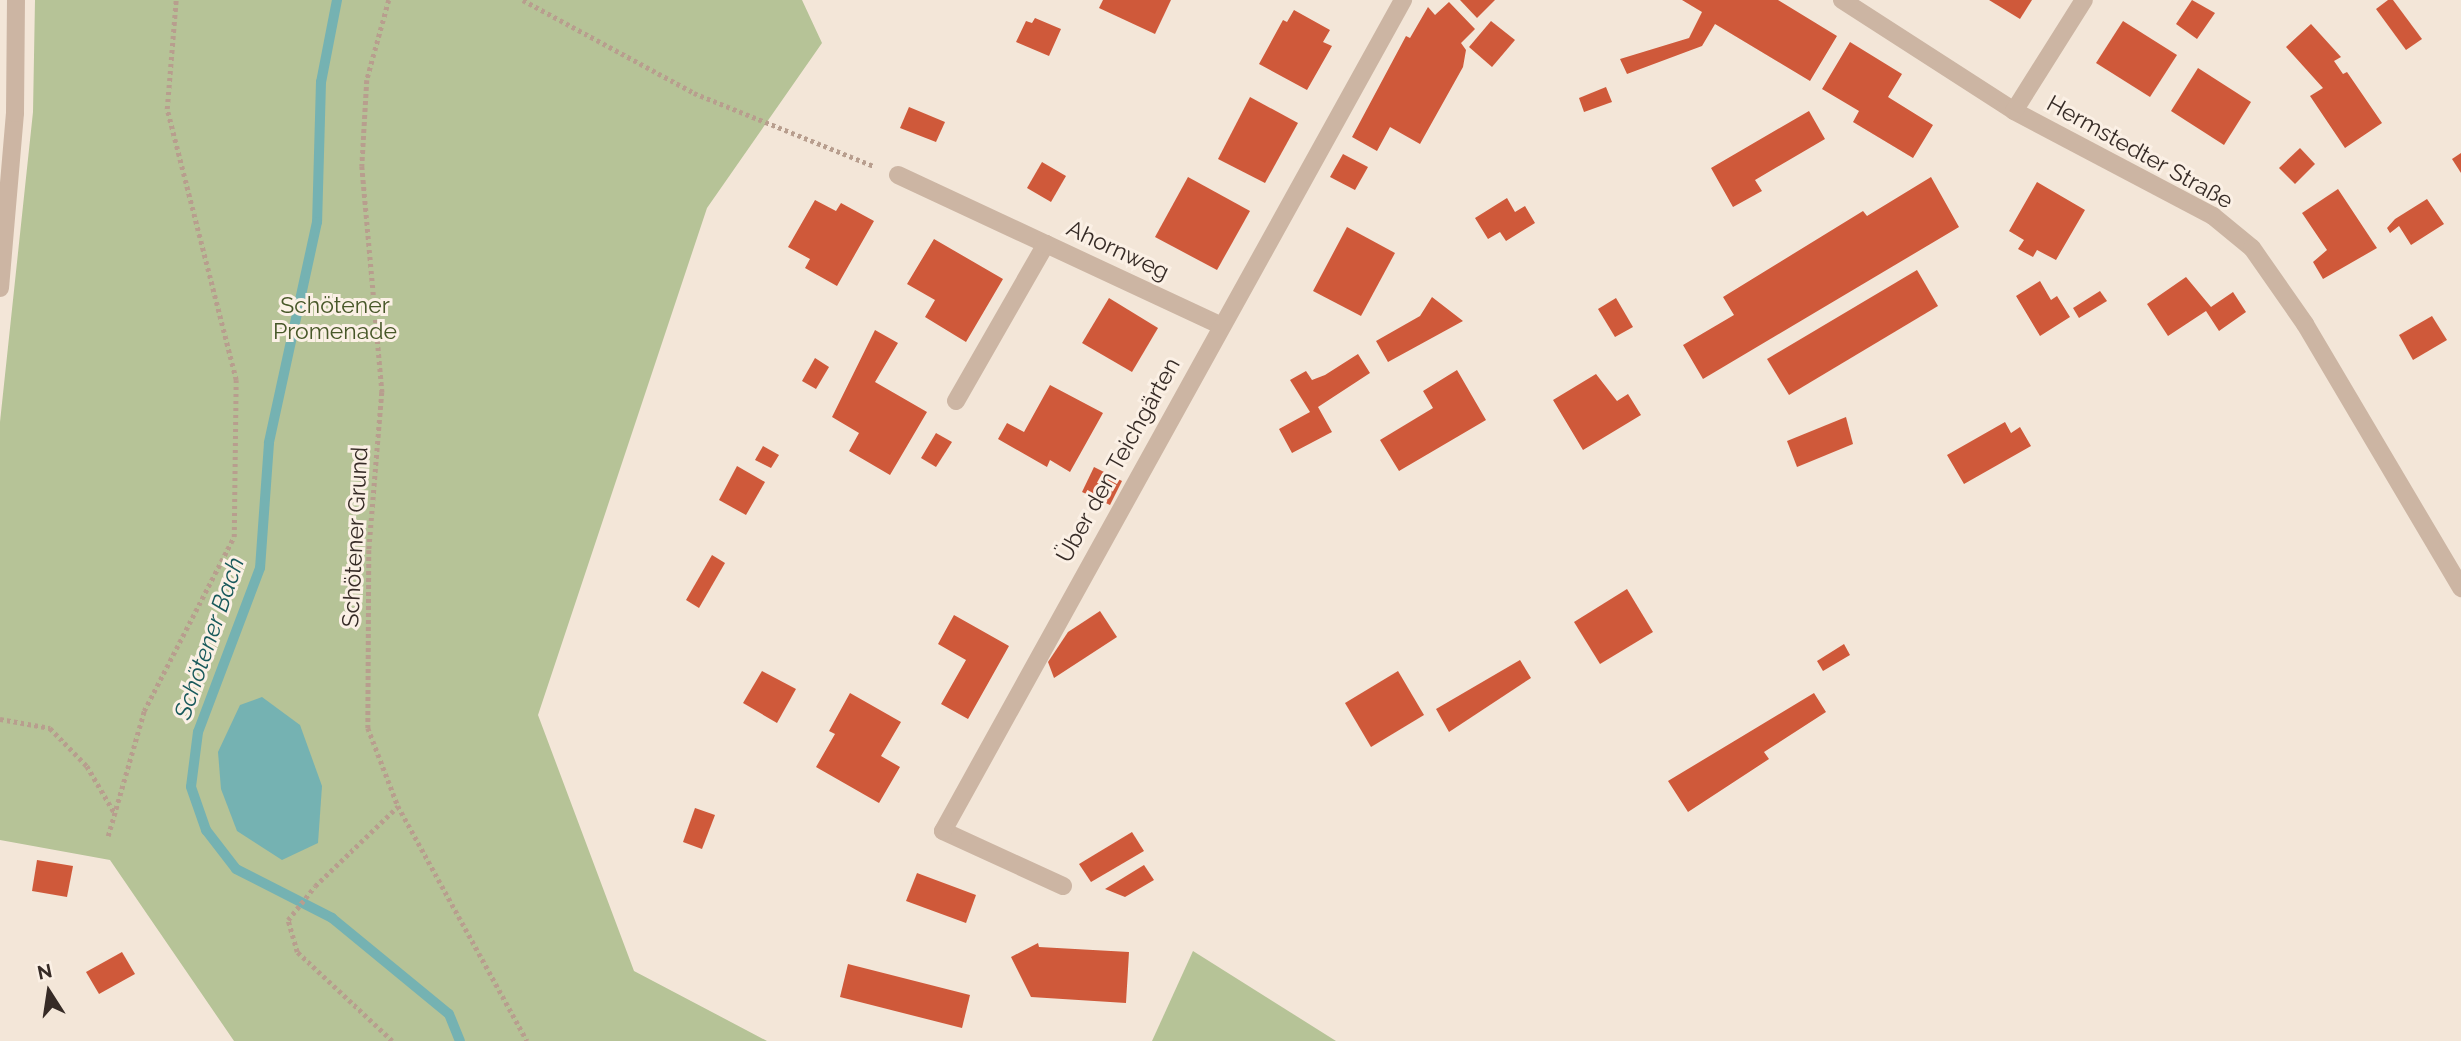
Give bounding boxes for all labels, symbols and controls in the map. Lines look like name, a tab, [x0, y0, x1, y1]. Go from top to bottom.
street label: Hermstedter Straße	[2042, 89, 2238, 215]
street label: Ahornweg	[1062, 214, 1174, 286]
park label: Schötener Promenade	[273, 291, 397, 345]
street label: Über den Teichgärten	[1050, 352, 1186, 568]
street label: Schötener Grund	[336, 446, 374, 628]
water label: Schötener Bach	[168, 553, 250, 723]
north arrow	[14, 957, 84, 1027]
text: N	[35, 959, 54, 984]

